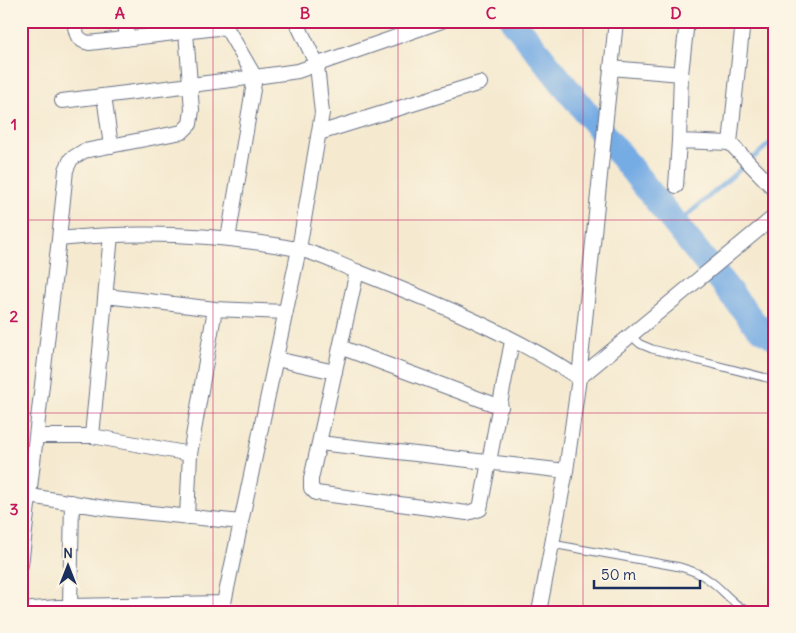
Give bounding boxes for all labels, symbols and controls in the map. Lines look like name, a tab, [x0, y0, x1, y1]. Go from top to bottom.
text: A	[115, 3, 125, 23]
text: B	[300, 3, 311, 23]
text: C	[486, 3, 497, 23]
text: D	[670, 3, 682, 23]
text: 1	[11, 114, 17, 134]
text: 2	[10, 306, 19, 326]
text: 3	[9, 499, 19, 519]
north arrow	[42, 540, 92, 590]
text: N	[63, 544, 73, 562]
scale bar	[594, 558, 700, 590]
text: 50 m	[601, 565, 636, 584]

